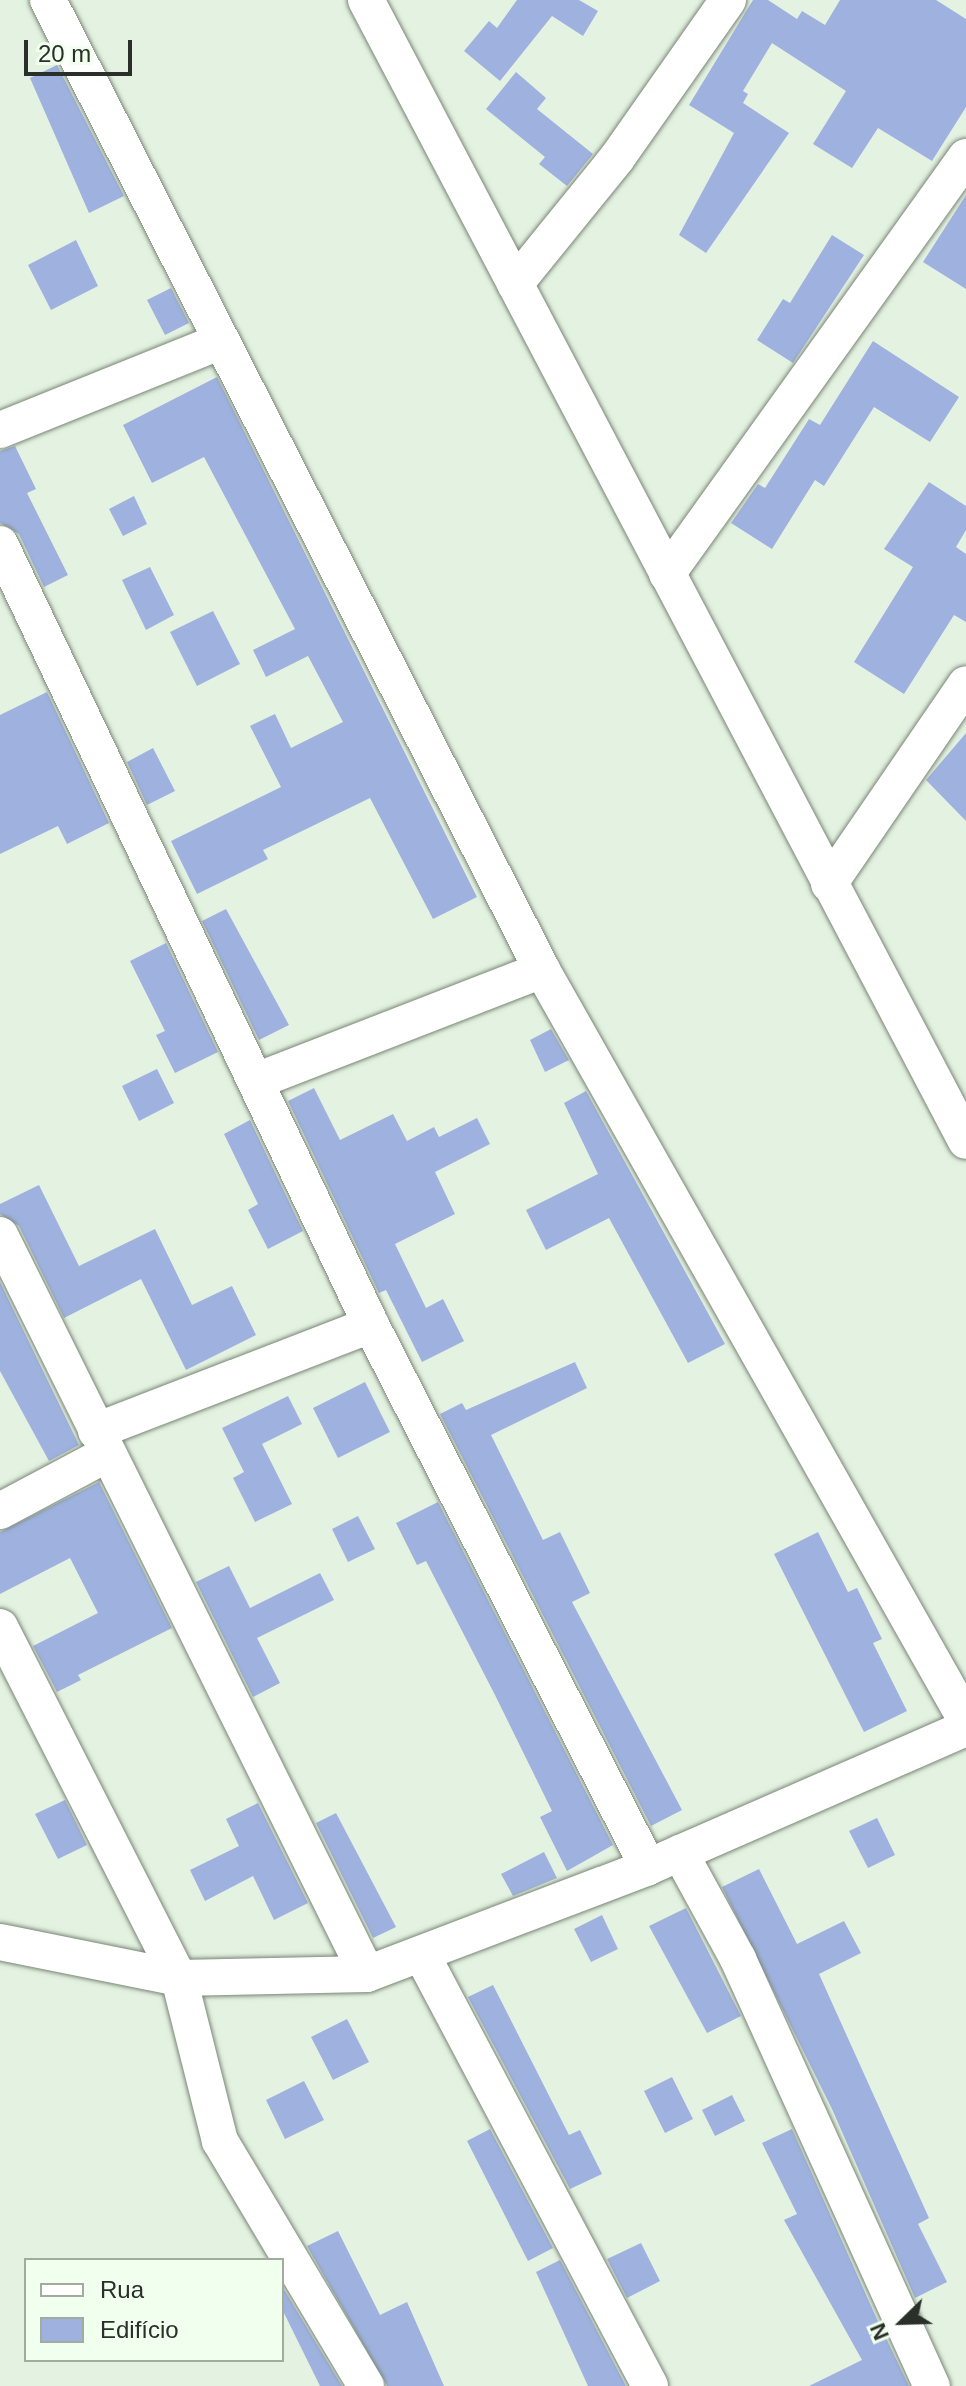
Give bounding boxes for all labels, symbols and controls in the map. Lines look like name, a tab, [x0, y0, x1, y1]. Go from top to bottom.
scale bar	[28, 24, 136, 74]
text: 20 m	[38, 40, 91, 67]
legend	[24, 2258, 284, 2362]
text: Rua	[100, 2276, 144, 2303]
north arrow	[862, 2282, 942, 2362]
text: Edifício	[100, 2316, 179, 2343]
text: N	[865, 2319, 894, 2344]

